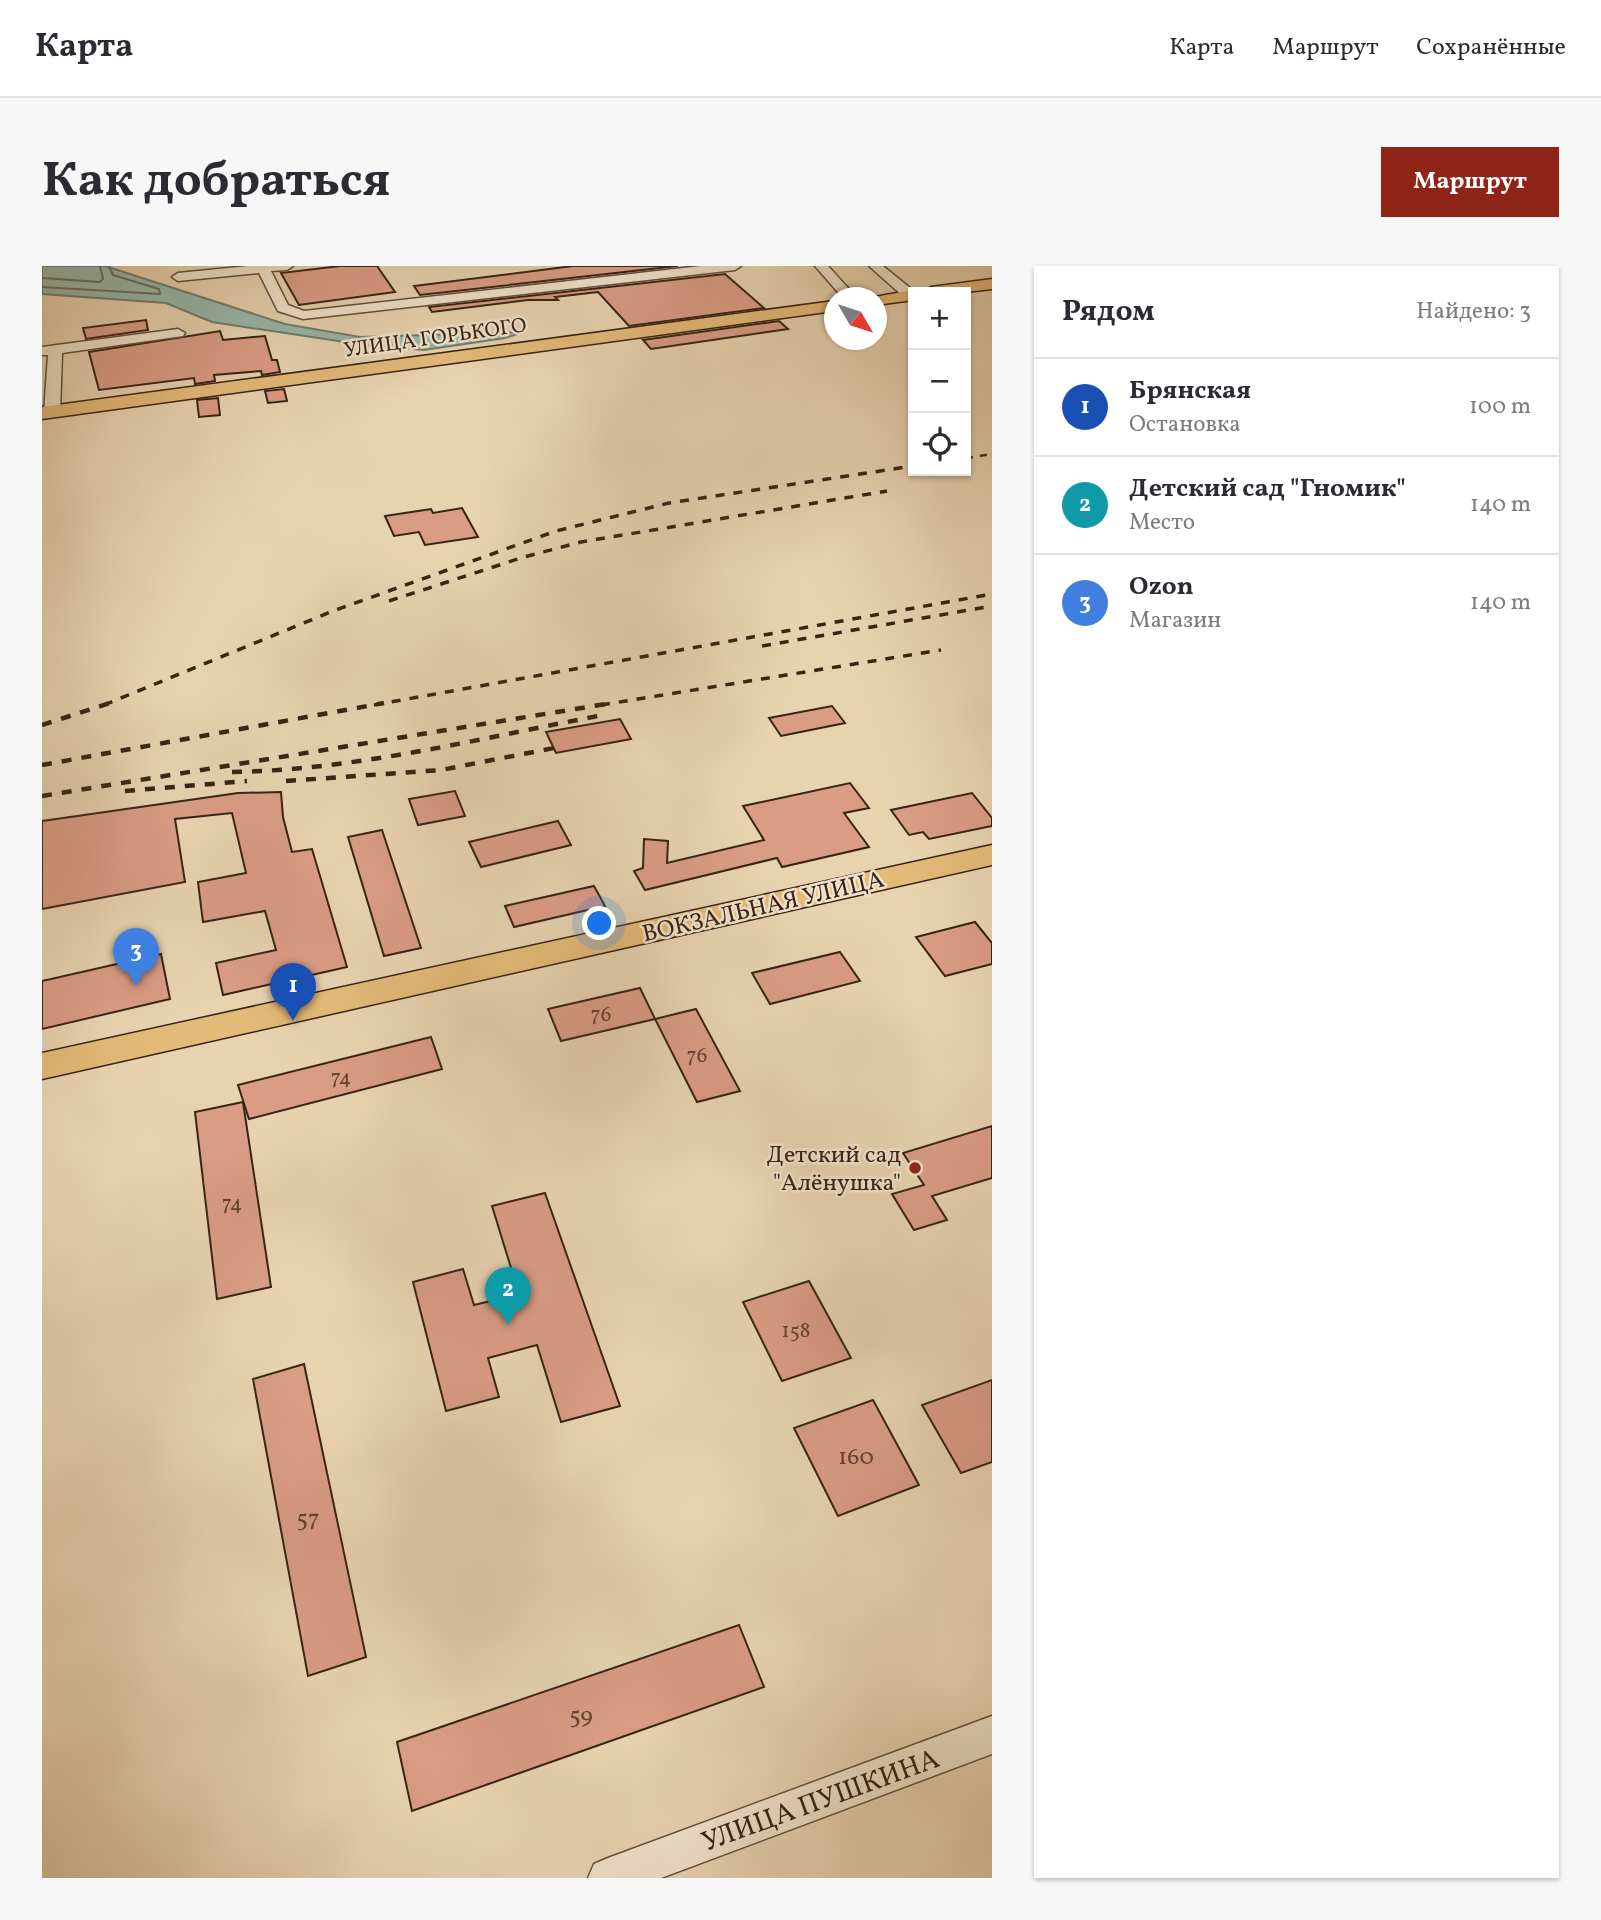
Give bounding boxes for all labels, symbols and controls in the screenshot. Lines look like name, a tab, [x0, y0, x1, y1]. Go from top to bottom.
text: Карта	[35, 25, 133, 71]
text: Карта	[1169, 31, 1234, 65]
text: Маршрут	[1272, 31, 1378, 65]
text: Сохранённые	[1416, 31, 1566, 65]
button: Маршрут	[1381, 147, 1559, 217]
text: Как добраться	[42, 148, 390, 217]
north arrow	[824, 287, 887, 350]
map controls	[908, 287, 971, 476]
button: +	[908, 287, 971, 350]
text: Рядом	[1062, 291, 1155, 333]
text: Найдено: 3	[1416, 296, 1531, 328]
street label: УЛИЦА ГОРЬКОГО	[342, 311, 529, 366]
button: −	[908, 350, 971, 413]
text: Брянская	[1129, 373, 1251, 409]
text: 1	[1080, 391, 1090, 423]
text: 100 m	[1469, 391, 1531, 423]
text: Остановка	[1129, 409, 1241, 441]
button: locate	[908, 413, 971, 476]
text: Детский сад "Гномик"	[1129, 471, 1406, 507]
text: 2	[1079, 489, 1091, 521]
text: 140 m	[1470, 489, 1531, 521]
text: Место	[1129, 507, 1195, 539]
text: Ozon	[1129, 569, 1194, 605]
text: 3	[1079, 587, 1091, 619]
text: 140 m	[1470, 587, 1531, 619]
text: Магазин	[1129, 605, 1221, 637]
street label: ВОКЗАЛЬНАЯ УЛИЦА	[639, 864, 888, 952]
your location	[582, 906, 616, 940]
pin: 3	[113, 928, 159, 986]
pin: 1	[270, 963, 316, 1021]
house number: 76	[591, 1001, 611, 1030]
house number: 76	[687, 1042, 707, 1071]
house number: 74	[331, 1064, 351, 1093]
place label: Детский сад "Алёнушка"	[767, 1139, 901, 1201]
marker: Детский сад "Алёнушка"	[907, 1160, 923, 1176]
house number: 74	[222, 1190, 242, 1219]
pin: 2	[485, 1267, 531, 1325]
house number: 158	[782, 1317, 810, 1346]
house number: 160	[838, 1441, 874, 1475]
house number: 57	[296, 1503, 320, 1537]
house number: 59	[569, 1700, 593, 1734]
street label: УЛИЦА ПУШКИНА	[696, 1740, 946, 1863]

